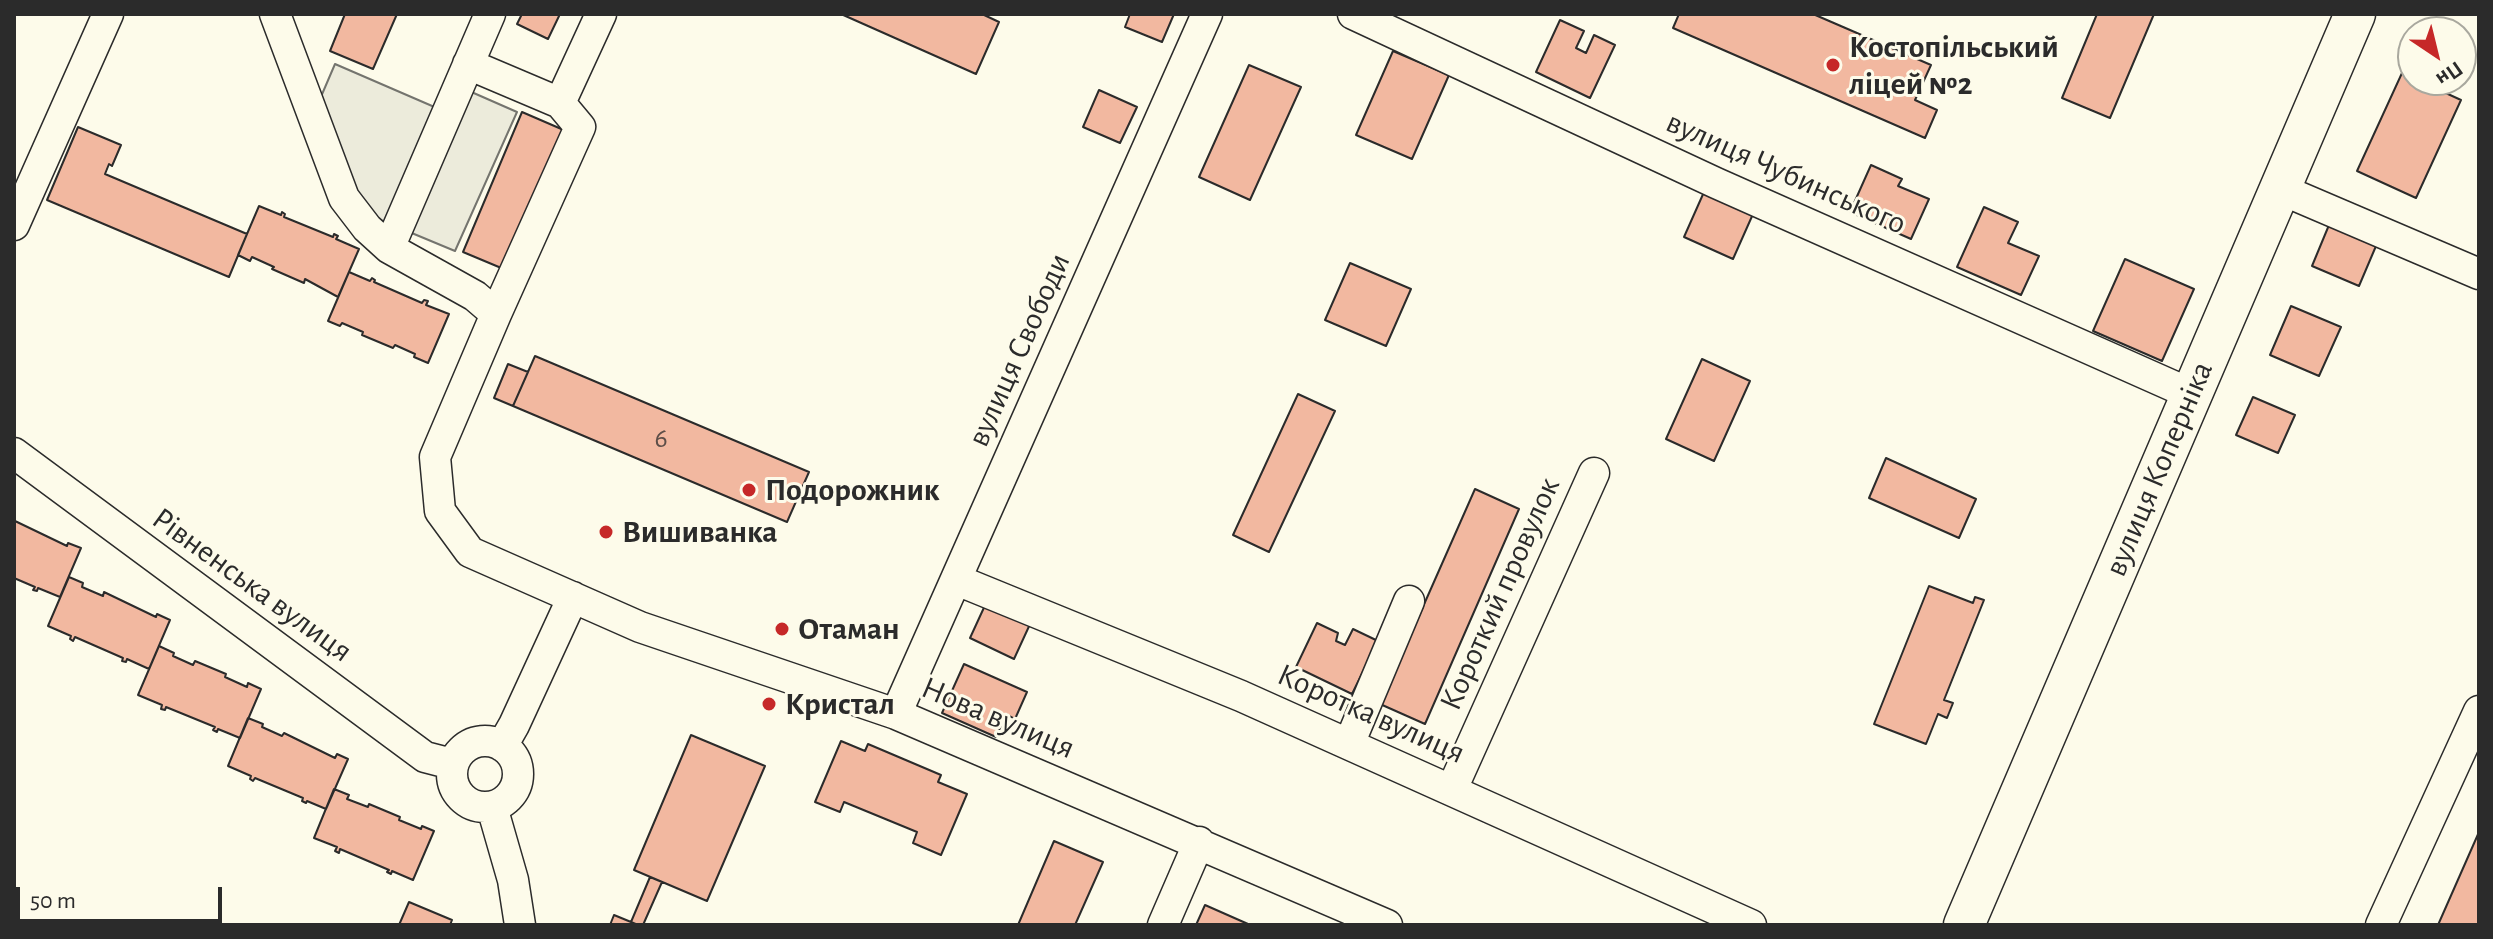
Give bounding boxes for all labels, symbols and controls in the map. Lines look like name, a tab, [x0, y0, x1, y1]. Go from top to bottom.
north arrow	[2397, 16, 2477, 96]
place label: Костопільський ліцей №2	[1849, 28, 2059, 103]
marker: Костопільський ліцей №2	[1824, 56, 1842, 74]
text: Пн	[2432, 57, 2467, 91]
street label: вулиця Чубинського	[1660, 103, 1912, 243]
street label: вулиця Свободи	[959, 247, 1079, 453]
street label: вулиця Коперніка	[2096, 356, 2222, 582]
house number: 6	[654, 422, 668, 456]
place label: Подорожник	[765, 471, 940, 509]
street label: Короткий провулок	[1431, 472, 1569, 716]
marker: Подорожник	[740, 481, 758, 499]
street label: Рівненська вулиця	[144, 499, 360, 671]
place label: Вишиванка	[622, 513, 778, 551]
marker: Вишиванка	[597, 523, 615, 541]
place label: Отаман	[798, 610, 900, 648]
marker: Отаман	[773, 620, 791, 638]
street label: Коротка вулиця	[1271, 656, 1471, 772]
street label: Нова вулиця	[915, 668, 1081, 768]
place label: Кристал	[785, 685, 895, 723]
marker: Кристал	[760, 695, 778, 713]
scale bar	[20, 871, 226, 921]
text: 50 m	[30, 889, 76, 913]

